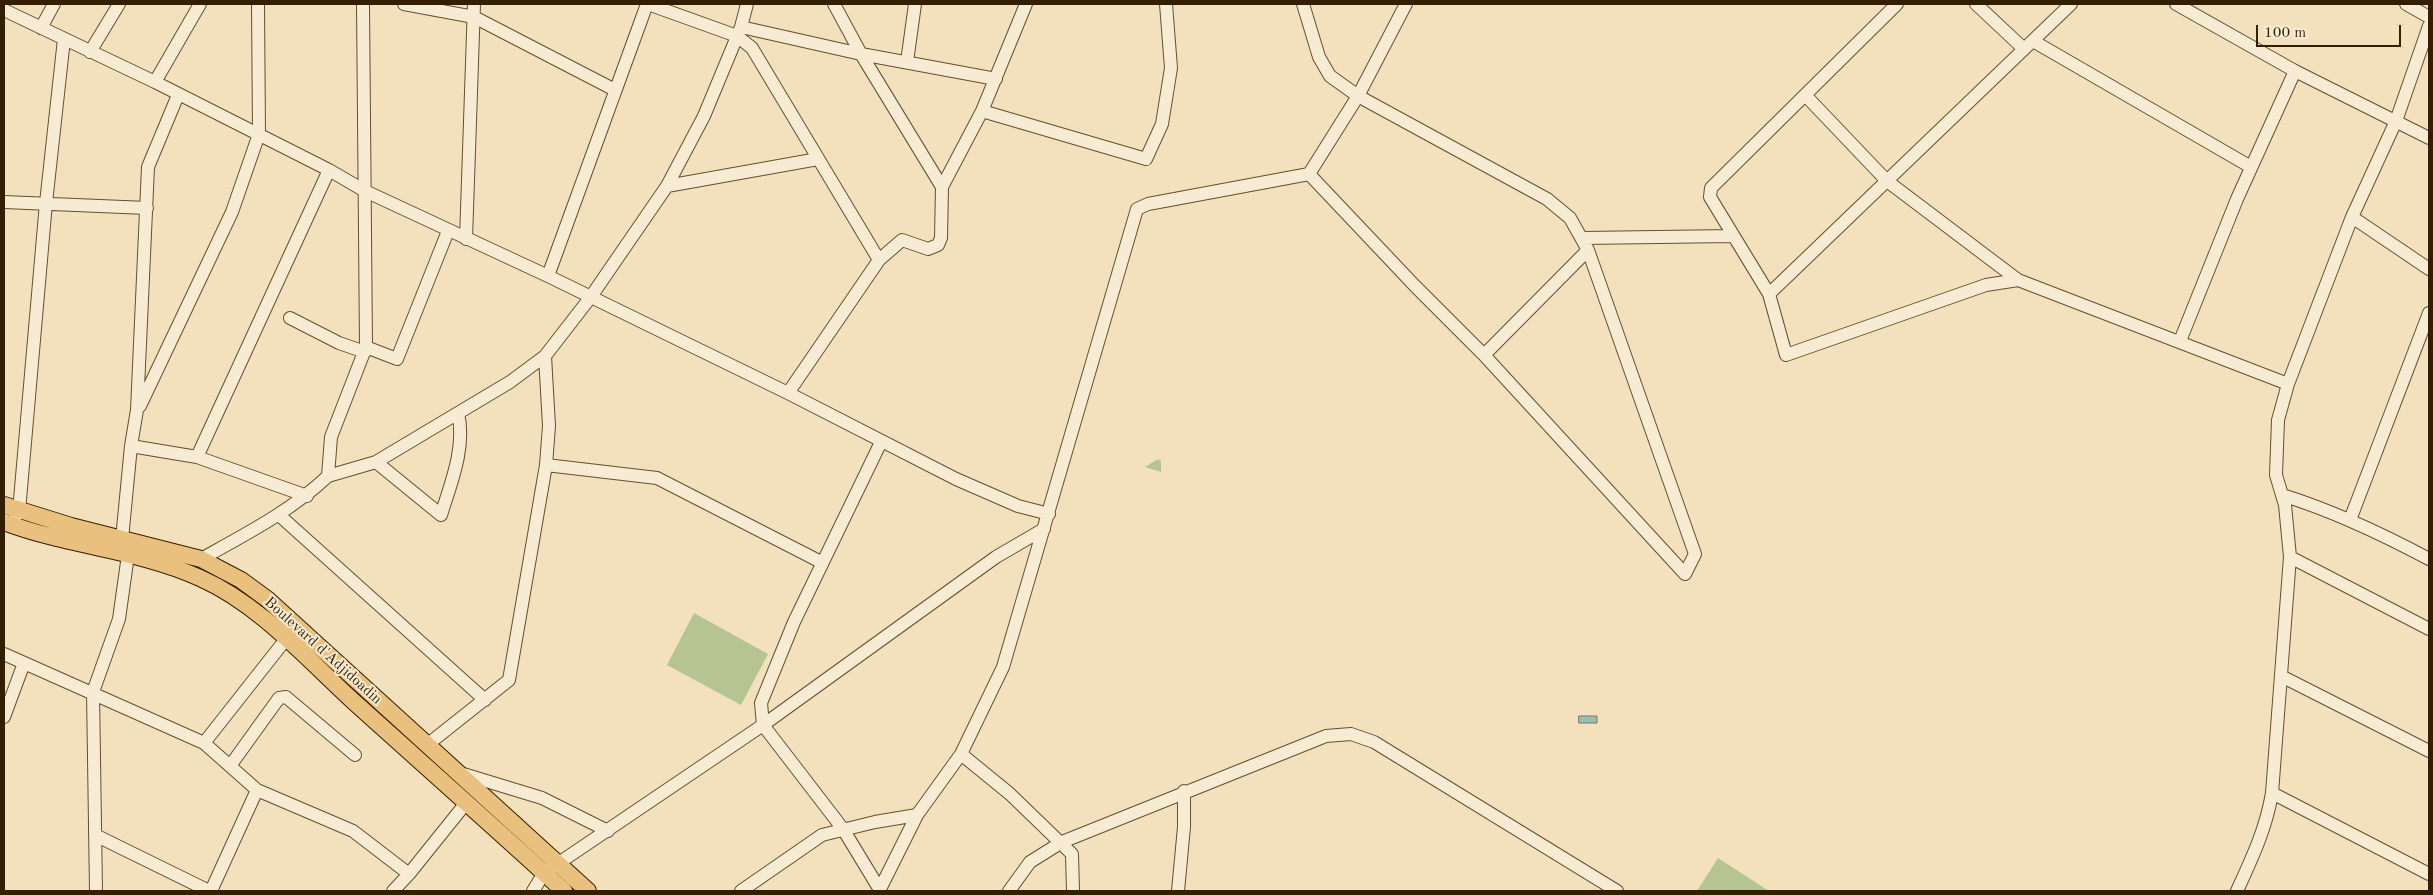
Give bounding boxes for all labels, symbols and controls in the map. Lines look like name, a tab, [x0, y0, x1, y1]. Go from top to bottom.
scale bar	[2258, 15, 2403, 47]
text: 100 m	[2264, 26, 2306, 41]
street label: Boulevard d'Adjidoadin	[260, 593, 386, 709]

